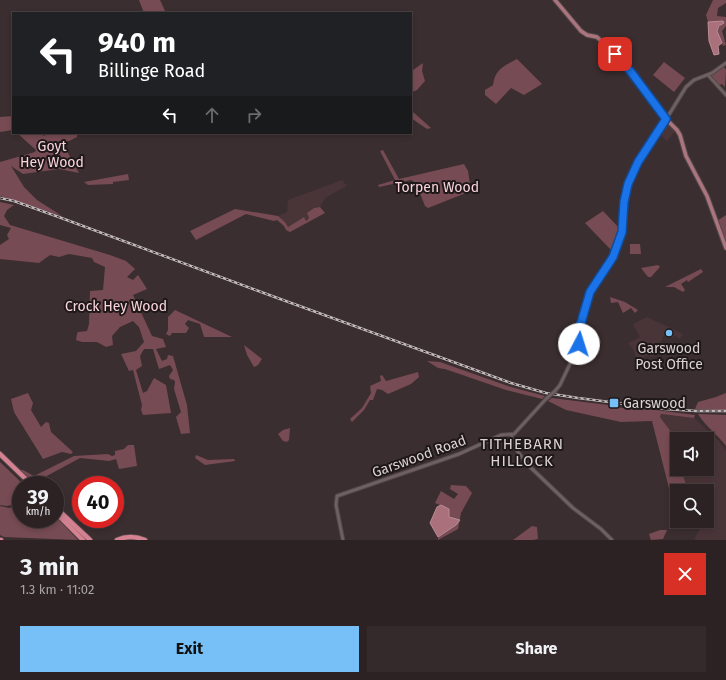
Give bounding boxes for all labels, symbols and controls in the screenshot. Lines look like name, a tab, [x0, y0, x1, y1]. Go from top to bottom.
text: 940 m	[98, 26, 176, 59]
icon: left	[32, 28, 84, 80]
pin	[598, 37, 632, 71]
icon: arrive	[604, 43, 626, 65]
text: Billinge Road	[98, 60, 205, 82]
icon: left	[159, 104, 181, 126]
icon: ahead	[201, 104, 223, 126]
icon: right	[243, 104, 265, 126]
park label: Goyt Hey Wood	[20, 138, 84, 171]
park label: Torpen Wood	[395, 179, 479, 196]
park label: Crock Hey Wood	[65, 298, 167, 315]
position arrow	[558, 323, 600, 365]
marker: Garswood Post Office	[664, 328, 674, 338]
place label: Garswood Post Office	[635, 340, 703, 373]
place label: Garswood	[623, 395, 686, 412]
marker: Garswood	[608, 397, 620, 409]
street label: Garswood Road	[370, 432, 469, 481]
map controls	[670, 432, 714, 528]
button: sound	[670, 432, 714, 476]
district label: TITHEBARN HILLOCK	[480, 435, 564, 470]
speed limit sign: 40	[72, 476, 124, 528]
button: search	[670, 484, 714, 528]
text: 39	[27, 485, 49, 509]
text: km/h	[26, 506, 50, 518]
text: 3 min	[20, 553, 79, 581]
button: close	[664, 553, 706, 595]
text: 1.3 km · 11:02	[20, 582, 94, 597]
button: Exit	[20, 626, 359, 672]
button: Share	[367, 626, 706, 672]

